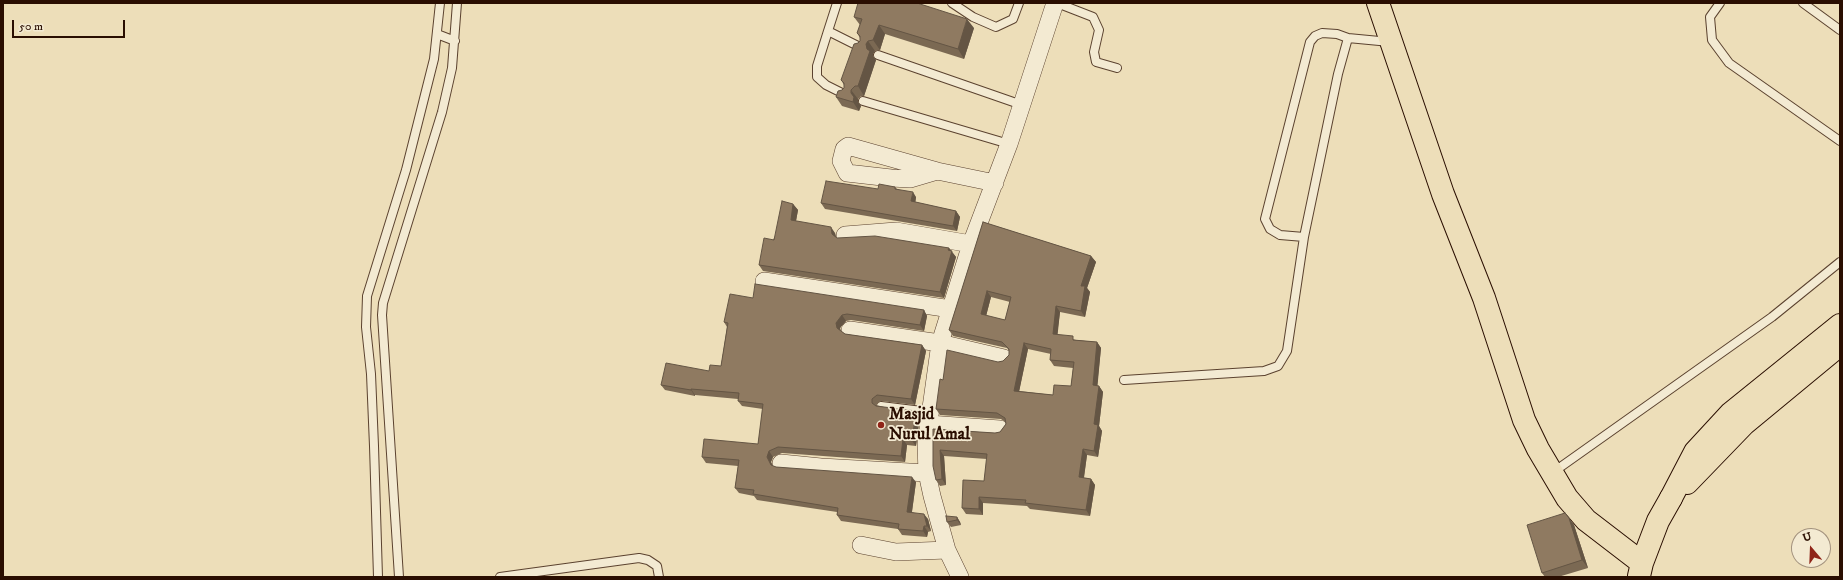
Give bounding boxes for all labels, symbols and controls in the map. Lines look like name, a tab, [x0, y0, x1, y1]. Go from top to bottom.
scale bar	[14, 12, 127, 38]
text: 50 m	[19, 19, 43, 34]
place label: Masjid Nurul Amal	[889, 405, 970, 445]
marker: Masjid Nurul Amal	[876, 420, 886, 430]
north arrow	[1791, 528, 1831, 568]
text: U	[1801, 530, 1814, 546]

